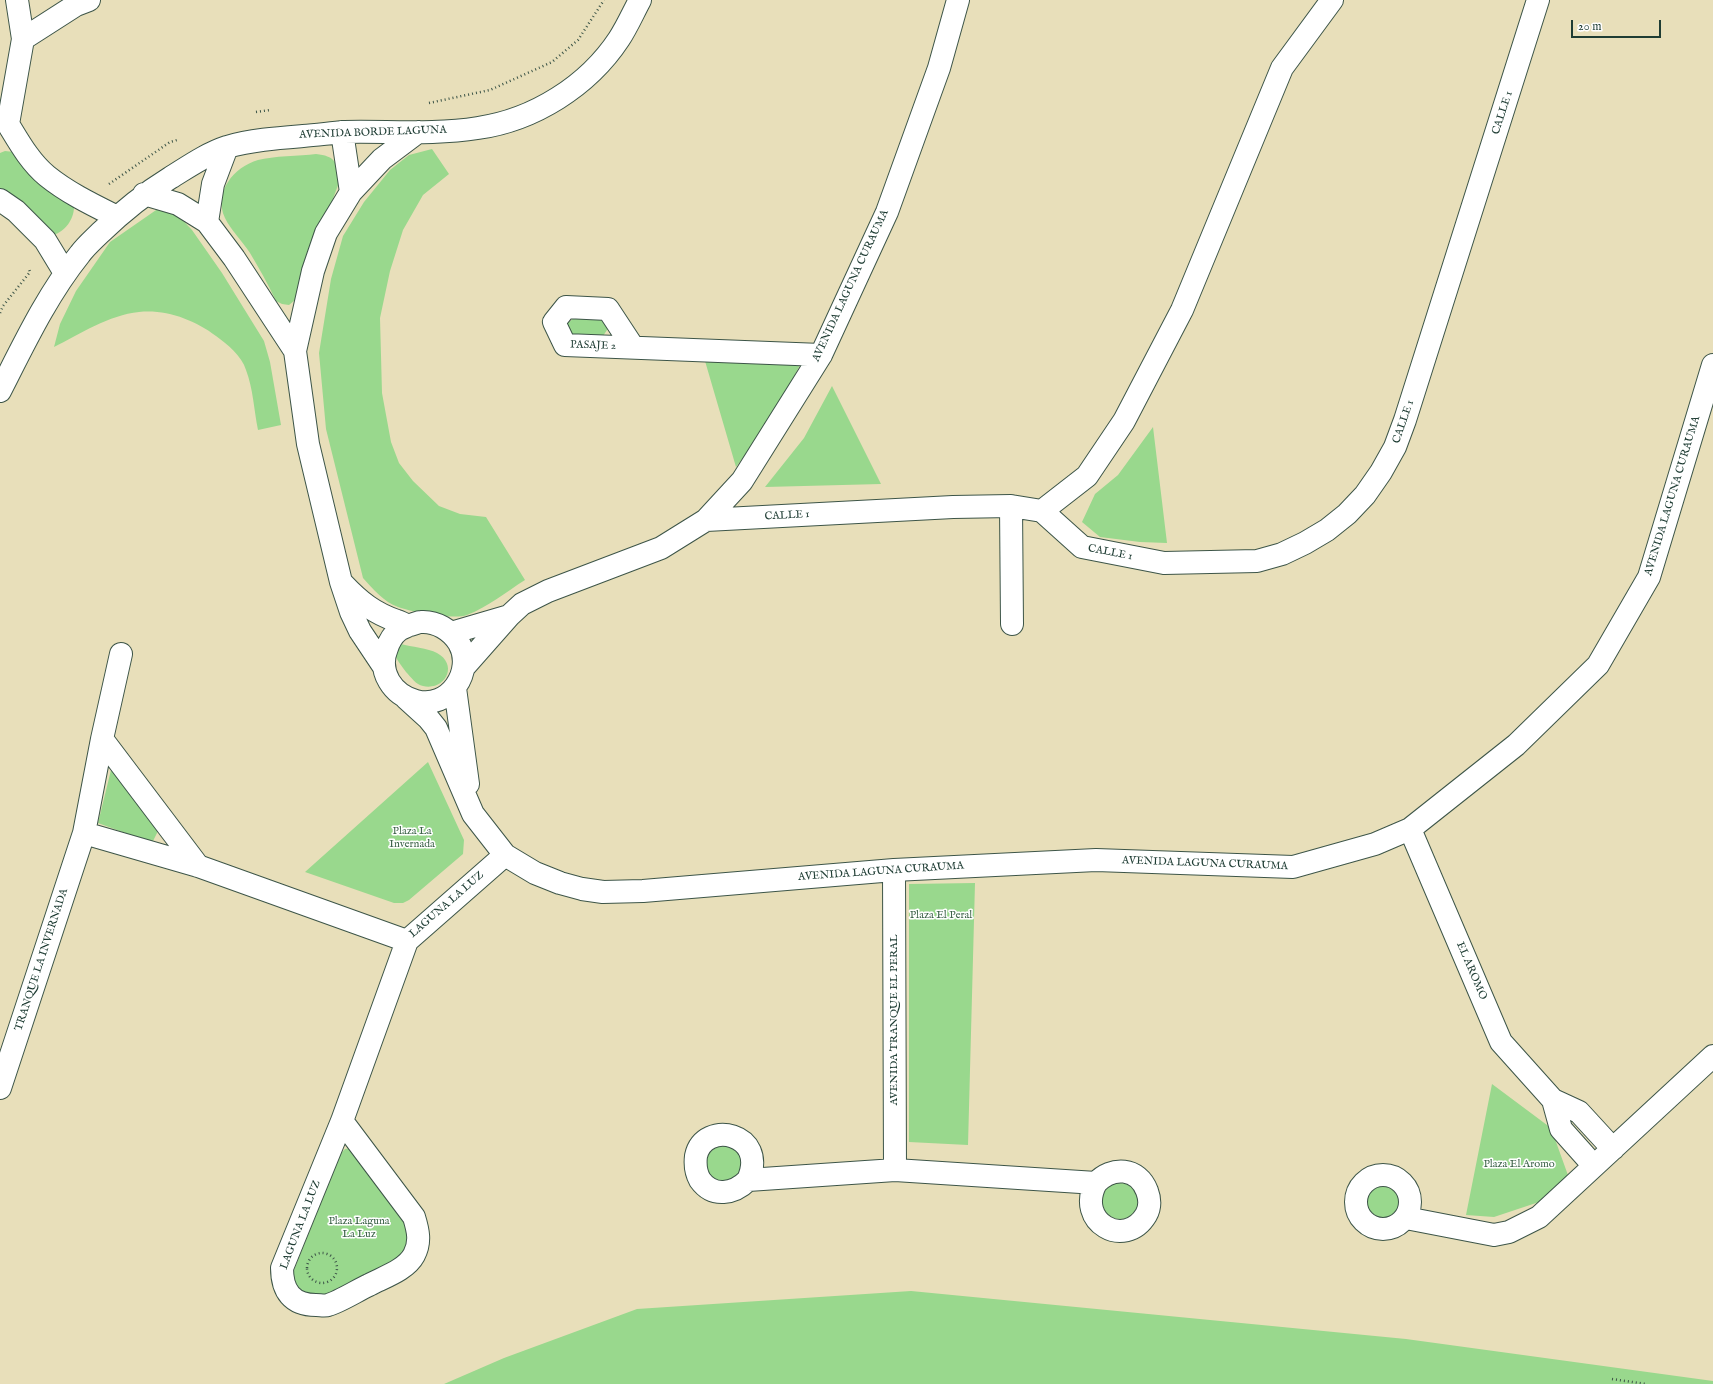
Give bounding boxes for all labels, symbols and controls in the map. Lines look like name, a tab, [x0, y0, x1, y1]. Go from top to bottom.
scale bar	[1573, 12, 1663, 38]
text: 20 m	[1578, 19, 1601, 34]
street label: CALLE 1	[1490, 90, 1516, 136]
street label: AVENIDA BORDE LAGUNA	[299, 124, 447, 142]
street label: AVENIDA LAGUNA CURAUMA	[810, 208, 892, 364]
street label: PASAJE 2	[570, 339, 616, 353]
street label: CALLE 1	[1390, 399, 1418, 445]
street label: AVENIDA LAGUNA CURAUMA	[1642, 415, 1704, 577]
street label: CALLE 1	[764, 508, 810, 524]
street label: CALLE 1	[1087, 542, 1133, 564]
park label: Plaza La Invernada	[389, 825, 435, 851]
street label: AVENIDA LAGUNA CURAUMA	[1122, 855, 1288, 873]
street label: AVENIDA LAGUNA CURAUMA	[798, 860, 964, 884]
street label: LAGUNA LA LUZ	[407, 869, 487, 941]
street label: TRANQUE LA INVERNADA	[13, 887, 71, 1033]
park label: Plaza El Peral	[910, 909, 972, 923]
street label: AVENIDA TRANQUE EL PERAL	[888, 934, 902, 1106]
street label: EL AROMO	[1453, 940, 1489, 1002]
park label: Plaza El Aromo	[1483, 1158, 1555, 1172]
street label: LAGUNA LA LUZ	[278, 1179, 324, 1271]
park label: Plaza Laguna La Luz	[328, 1215, 390, 1241]

